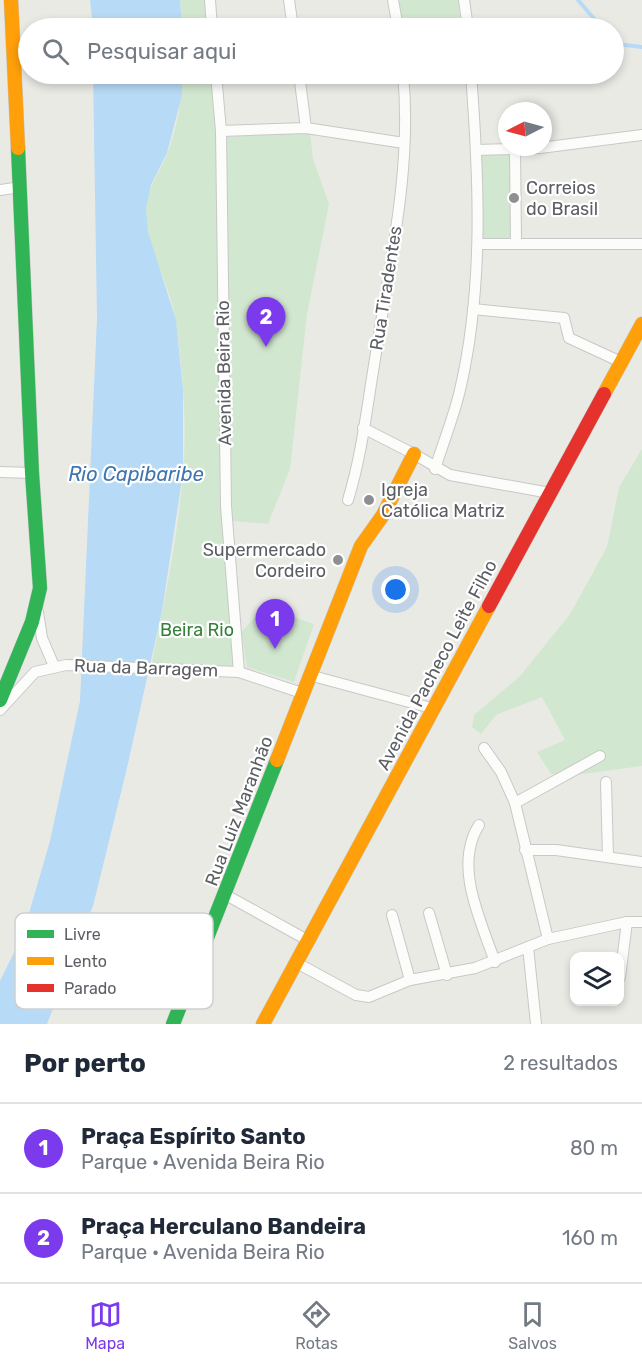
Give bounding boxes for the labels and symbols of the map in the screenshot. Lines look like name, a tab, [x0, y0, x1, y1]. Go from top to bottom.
north arrow	[498, 102, 552, 156]
place label: Correios do Brasil	[526, 177, 598, 220]
marker: Correios do Brasil	[507, 191, 521, 205]
street label: Rua Tiradentes	[365, 224, 407, 352]
pin: 2	[246, 298, 286, 347]
street label: Avenida Beira Rio	[212, 300, 236, 446]
water label: Rio Capibaribe	[68, 462, 204, 486]
place label: Igreja Católica Matriz	[381, 479, 505, 522]
marker: Igreja Católica Matriz	[362, 493, 376, 507]
place label: Supermercado Cordeiro	[203, 539, 326, 582]
marker: Supermercado Cordeiro	[331, 553, 345, 567]
street label: Avenida Pacheco Leite Filho	[372, 556, 502, 774]
your location	[381, 575, 410, 604]
pin: 1	[256, 600, 294, 649]
park label: Beira Rio	[160, 619, 234, 641]
street label: Rua da Barragem	[74, 654, 218, 682]
street label: Rua Luiz Maranhão	[200, 733, 278, 889]
legend	[15, 913, 213, 1009]
text: Livre	[64, 925, 101, 944]
text: Lento	[64, 952, 107, 971]
text: Parado	[64, 979, 116, 998]

